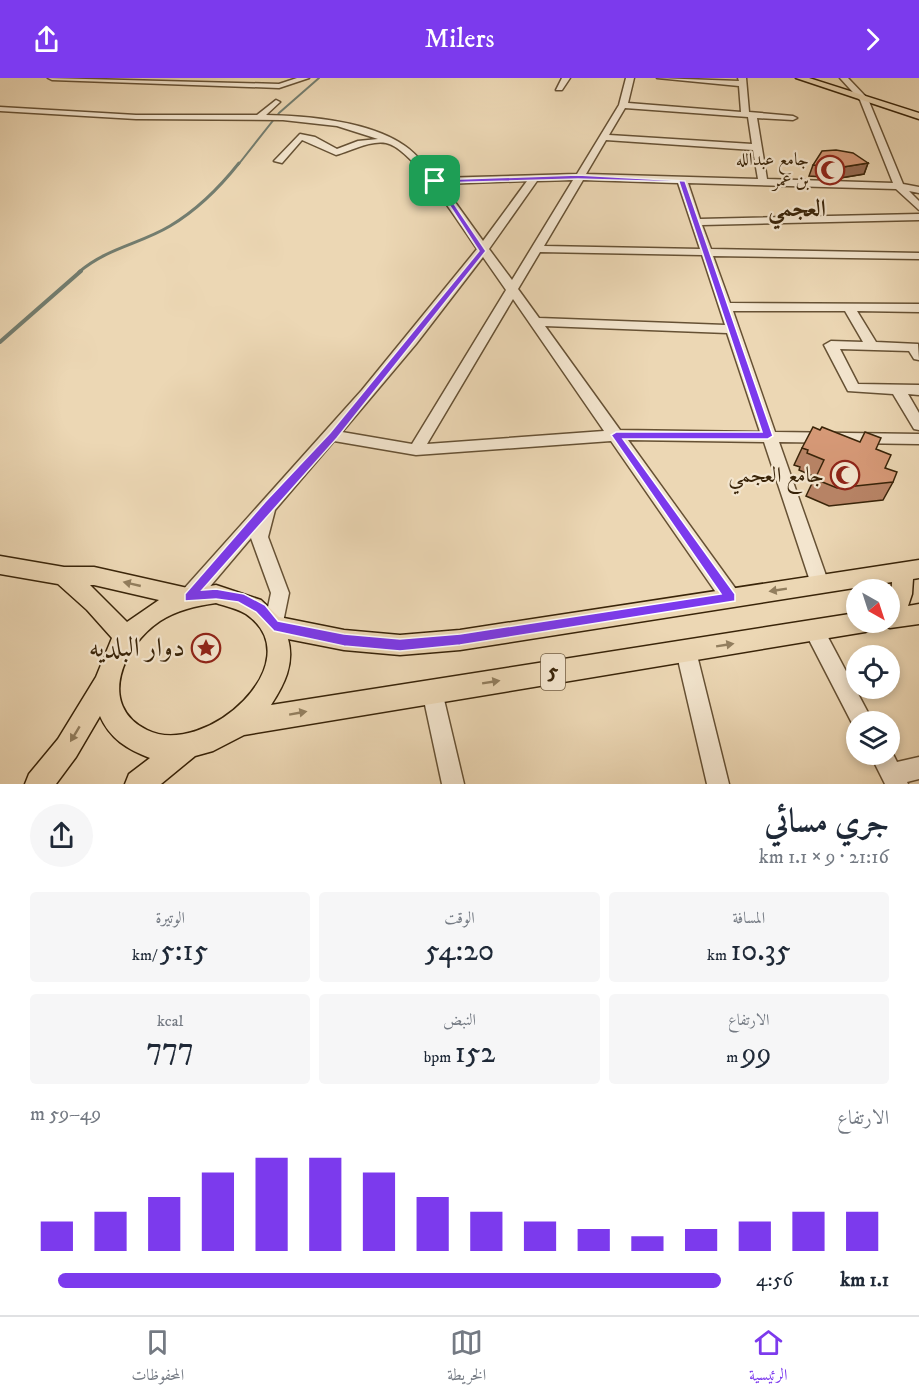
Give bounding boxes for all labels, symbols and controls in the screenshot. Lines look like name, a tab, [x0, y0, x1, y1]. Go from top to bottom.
text: Milers	[425, 22, 494, 56]
icon: share	[30, 23, 63, 56]
icon: forward	[856, 23, 889, 56]
place label: جامع عبدالله بن عمر	[736, 149, 810, 192]
mosque icon: جامع عبدالله بن عمر	[814, 154, 846, 186]
pin	[409, 155, 460, 206]
icon: arrive	[418, 164, 451, 197]
district label: العجمي	[768, 194, 826, 230]
mosque icon: جامع العجمي	[829, 459, 861, 491]
place label: جامع العجمي	[728, 462, 824, 495]
one-way arrow	[123, 579, 141, 589]
north arrow	[846, 579, 900, 633]
map controls	[846, 579, 900, 765]
one-way arrow	[769, 586, 788, 595]
place label: دوار البلديه	[89, 631, 185, 665]
place icon: دوار البلديه	[190, 632, 222, 664]
one-way arrow	[715, 641, 734, 650]
button: locate	[846, 645, 900, 699]
road number: 5	[541, 654, 565, 690]
one-way arrow	[481, 677, 500, 686]
one-way arrow	[289, 708, 308, 717]
button: layers	[846, 711, 900, 765]
one-way arrow	[70, 726, 80, 743]
text: جري مسائي	[764, 802, 889, 843]
button: share	[30, 804, 93, 867]
text: 21:16 · 9 × 1.1 km	[759, 845, 889, 870]
text: الوتيرة	[155, 908, 185, 928]
text: الوقت	[444, 908, 475, 928]
text: المسافة	[732, 908, 765, 928]
text: 5:15	[160, 933, 208, 970]
text: 54:20	[425, 933, 494, 970]
text: 10.35	[730, 933, 791, 970]
text: /km	[132, 945, 160, 965]
text: km	[707, 945, 730, 965]
text: النبض	[443, 1010, 476, 1030]
text: الارتفاع	[728, 1010, 770, 1030]
text: kcal	[157, 1011, 183, 1031]
text: 777	[146, 1031, 194, 1068]
text: 152	[455, 1035, 495, 1072]
text: 99	[742, 1035, 772, 1072]
text: bpm	[424, 1047, 455, 1067]
text: m	[726, 1047, 742, 1067]
text: 49–59 m	[30, 1102, 101, 1127]
text: الارتفاع	[837, 1106, 889, 1131]
text: 4:56	[756, 1268, 793, 1293]
text: 1.1 km	[840, 1268, 889, 1293]
tab: المحفوظات	[131, 1326, 184, 1390]
tab: الخريطة	[447, 1326, 486, 1390]
tab: الرئيسية	[749, 1326, 788, 1390]

